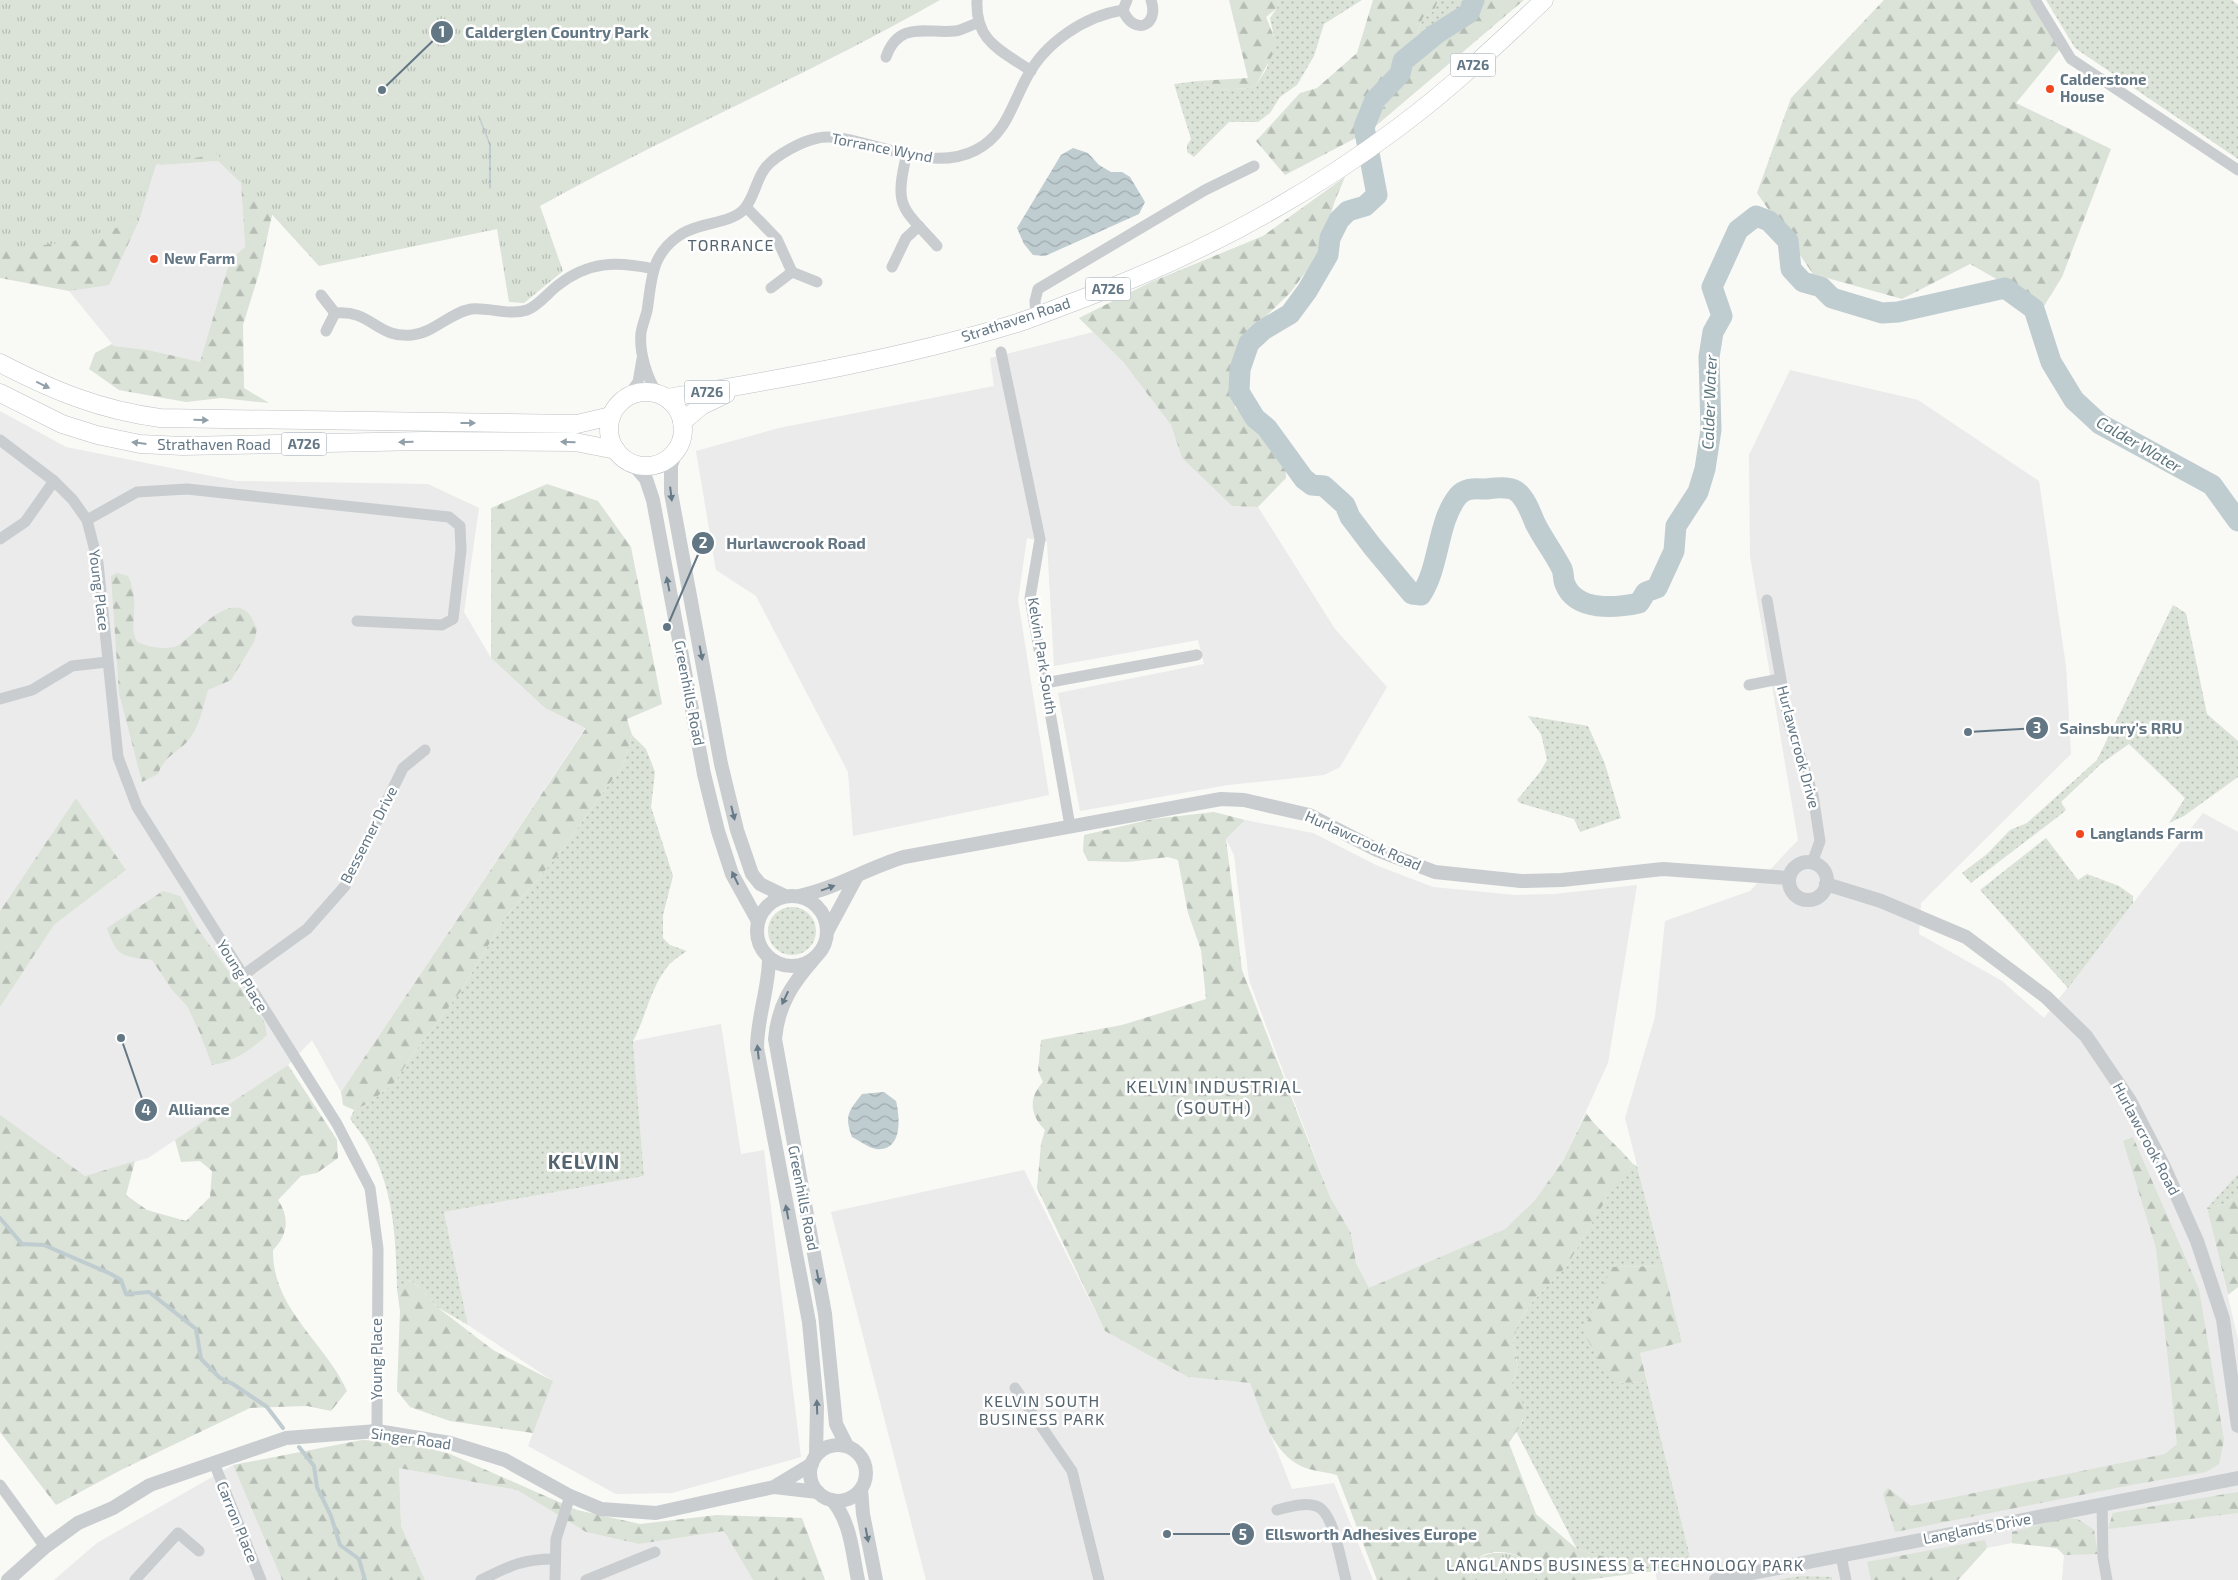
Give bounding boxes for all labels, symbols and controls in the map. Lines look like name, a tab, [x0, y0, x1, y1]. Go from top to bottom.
callout: Calderglen Country Park	[430, 16, 659, 47]
text: 1	[439, 22, 445, 40]
text: Calderglen Country Park	[465, 22, 649, 42]
road number: A726	[1450, 54, 1496, 76]
place label: Calderstone House	[2060, 70, 2147, 105]
marker: Calderstone House	[2044, 83, 2056, 95]
street label: Torrance Wynd	[830, 128, 934, 166]
district label: TORRANCE	[688, 235, 774, 254]
place label: New Farm	[164, 249, 235, 267]
marker: New Farm	[148, 253, 160, 265]
road number: A726	[1086, 278, 1130, 300]
street label: Strathaven Road	[959, 293, 1072, 345]
water label: Calder Water	[1697, 354, 1720, 450]
road number: A726	[684, 381, 730, 404]
one-way arrow	[36, 382, 50, 390]
water label: Calder Water	[2093, 412, 2186, 476]
one-way arrow	[193, 416, 209, 424]
one-way arrow	[460, 419, 476, 427]
road number: A726	[282, 432, 326, 456]
street label: Strathaven Road	[157, 435, 271, 453]
one-way arrow	[398, 438, 414, 446]
one-way arrow	[560, 438, 576, 446]
one-way arrow	[130, 439, 146, 447]
one-way arrow	[667, 486, 675, 502]
callout: Hurlawcrook Road	[691, 528, 875, 559]
text: 2	[699, 533, 708, 551]
text: Hurlawcrook Road	[726, 533, 866, 552]
street label: Young Place	[86, 548, 114, 632]
one-way arrow	[664, 575, 672, 591]
street label: Kelvin Park South	[1025, 596, 1061, 716]
street label: Greenhills Road	[671, 639, 709, 747]
one-way arrow	[697, 646, 705, 661]
street label: Hurlawcrook Drive	[1774, 683, 1824, 810]
callout: Sainsbury's RRU	[2024, 713, 2192, 744]
text: 3	[2033, 718, 2041, 736]
text: Sainsbury's RRU	[2060, 718, 2182, 738]
street label: Bessemer Drive	[336, 783, 400, 886]
one-way arrow	[729, 805, 737, 820]
street label: Hurlawcrook Road	[1303, 806, 1424, 874]
place label: Langlands Farm	[2090, 824, 2203, 842]
marker: Langlands Farm	[2074, 828, 2086, 840]
one-way arrow	[730, 871, 738, 885]
one-way arrow	[821, 884, 836, 892]
street label: Young Place	[214, 936, 272, 1015]
one-way arrow	[781, 991, 789, 1005]
one-way arrow	[754, 1044, 762, 1060]
district label: KELVIN INDUSTRIAL (SOUTH)	[1126, 1075, 1302, 1118]
street label: Hurlawcrook Road	[2110, 1079, 2184, 1198]
callout: Alliance	[133, 1094, 240, 1125]
text: Alliance	[168, 1099, 230, 1118]
text: 4	[141, 1100, 151, 1118]
street label: Greenhills Road	[785, 1144, 823, 1252]
district label: KELVIN	[548, 1149, 620, 1173]
one-way arrow	[783, 1203, 791, 1219]
one-way arrow	[815, 1270, 823, 1286]
street label: Young Place	[367, 1318, 385, 1400]
district label: KELVIN SOUTH BUSINESS PARK	[979, 1391, 1105, 1428]
one-way arrow	[812, 1398, 820, 1414]
street label: Singer Road	[370, 1423, 452, 1453]
street label: Carron Place	[213, 1478, 262, 1565]
street label: Langlands Drive	[1921, 1509, 2032, 1547]
callout: Ellsworth Adhesives Europe	[1230, 1519, 1488, 1550]
text: Ellsworth Adhesives Europe	[1265, 1524, 1477, 1543]
text: 5	[1239, 1525, 1247, 1543]
one-way arrow	[864, 1527, 872, 1543]
district label: LANGLANDS BUSINESS & TECHNOLOGY PARK	[1446, 1555, 1804, 1574]

